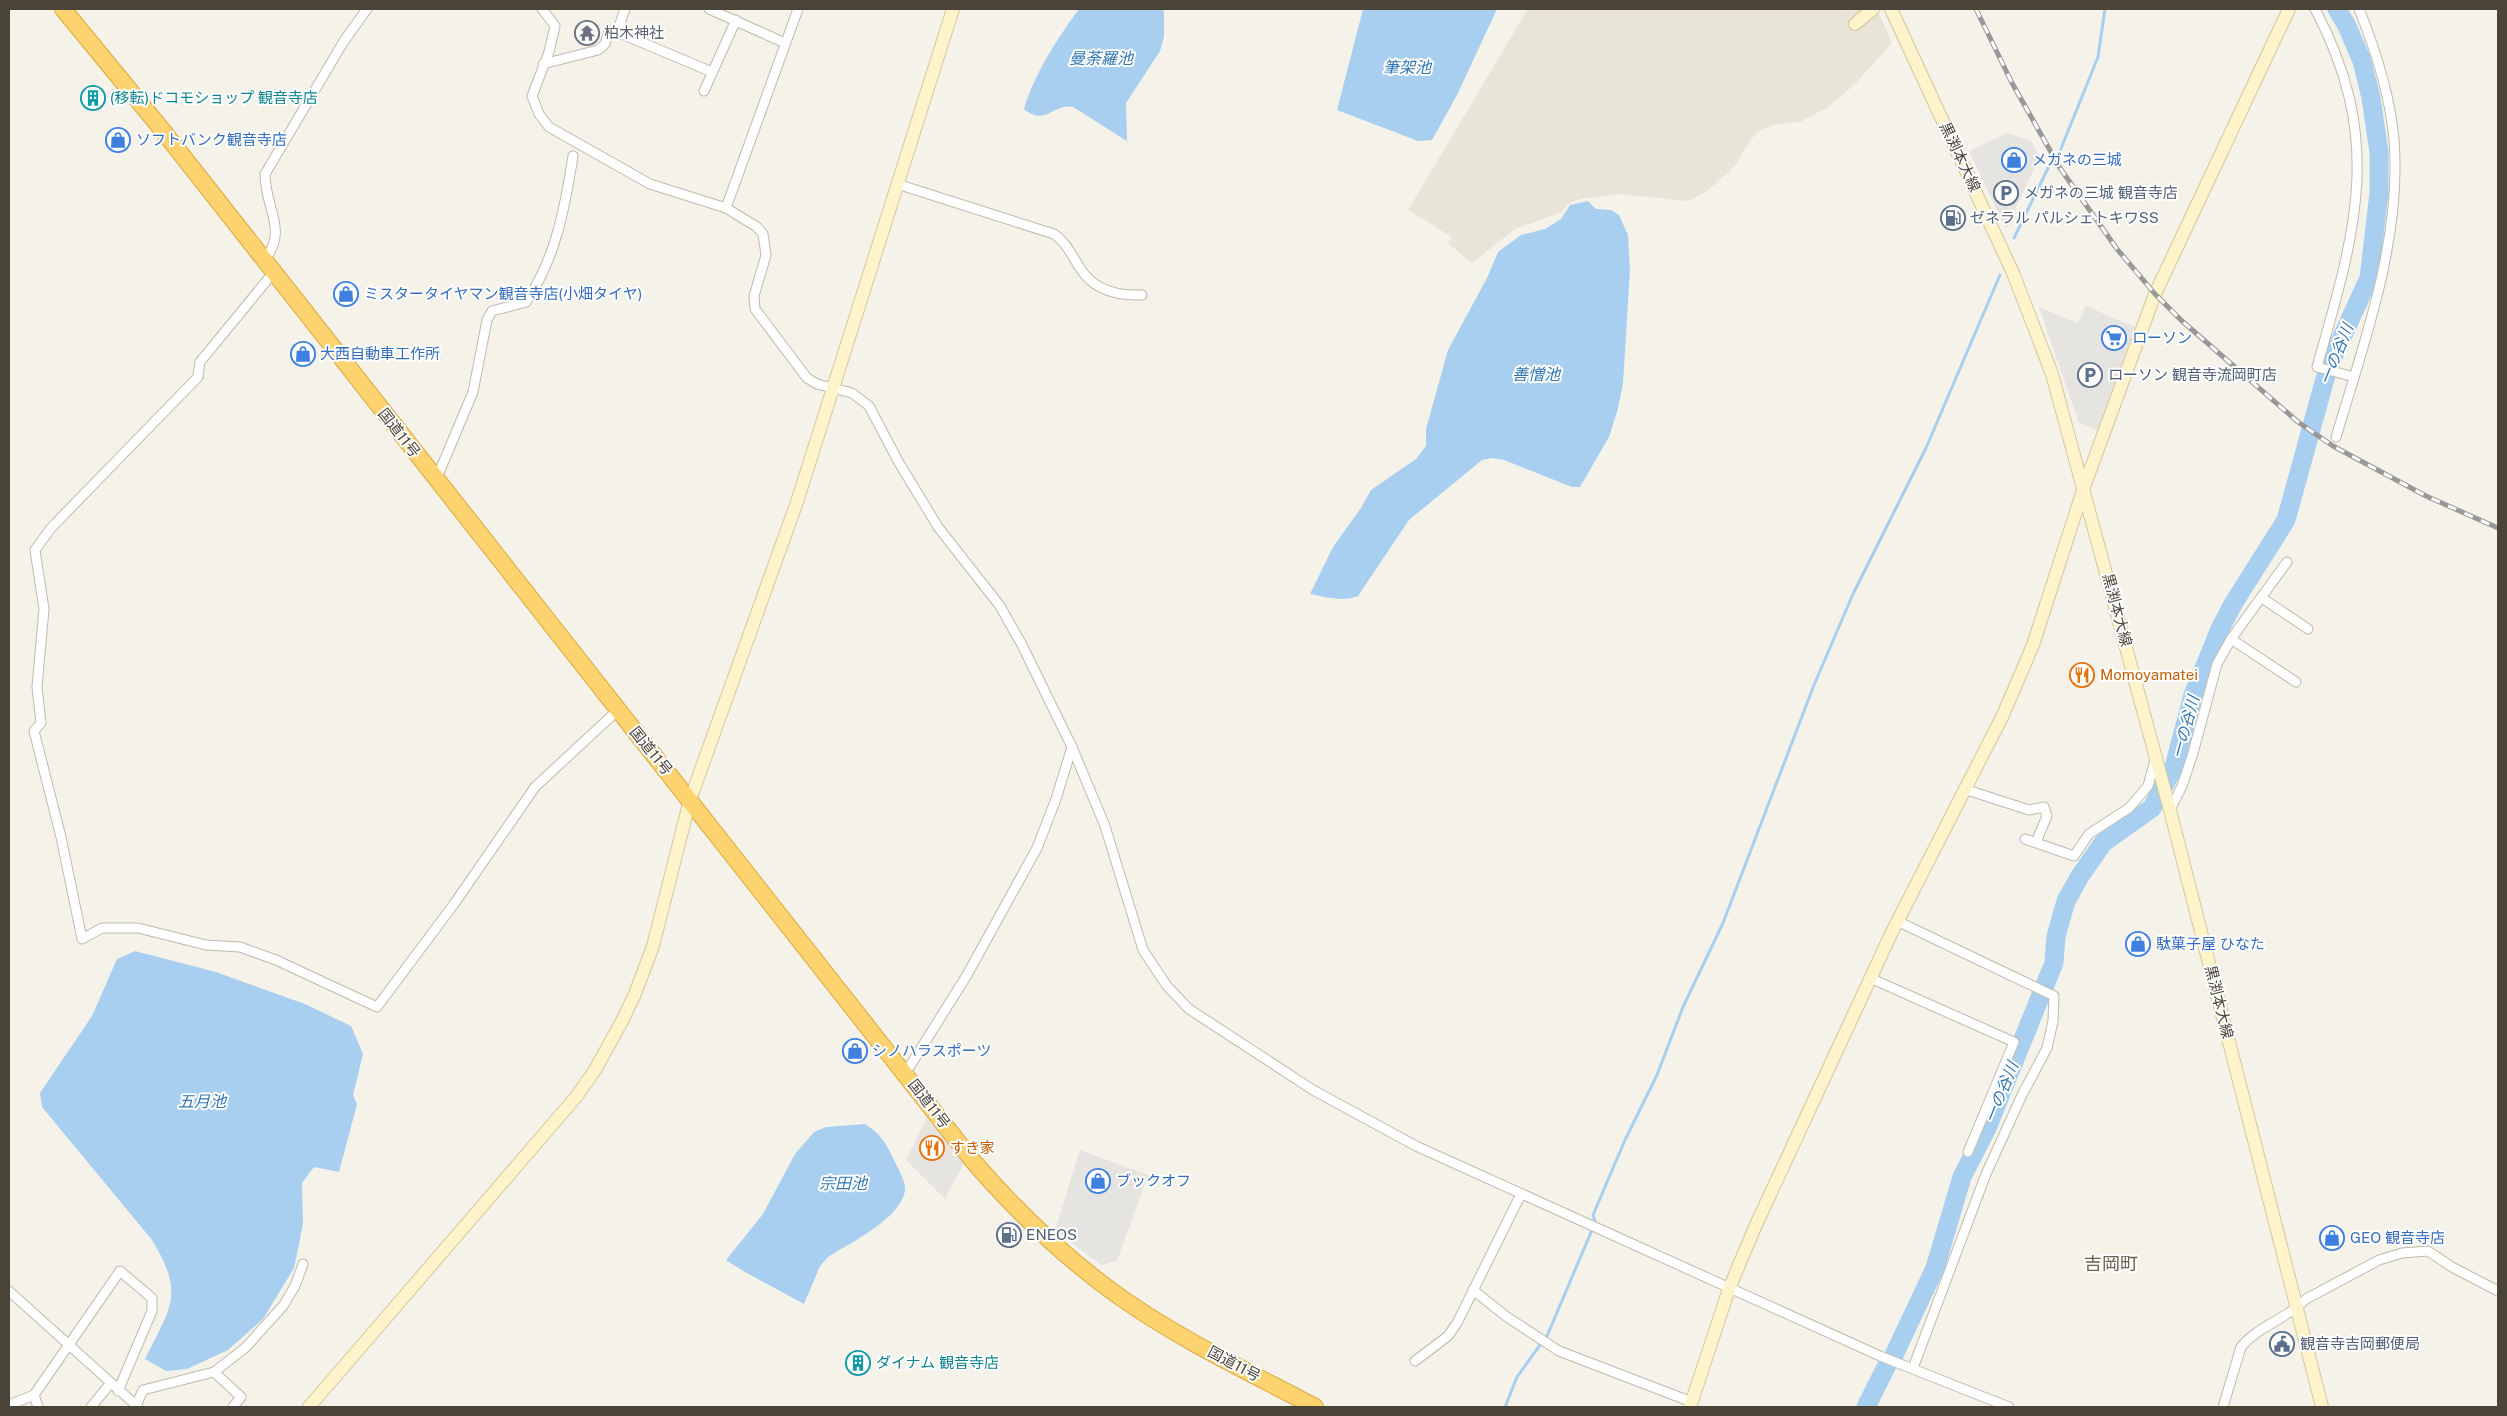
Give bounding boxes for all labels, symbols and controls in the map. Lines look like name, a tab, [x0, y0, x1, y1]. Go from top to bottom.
temple icon: 柏木神社	[574, 20, 600, 46]
place label: 柏木神社	[604, 24, 664, 41]
water label: 曼荼羅池	[1069, 49, 1135, 68]
water label: 筆架池	[1383, 58, 1433, 77]
building icon: (移転)ドコモショップ 観音寺店	[80, 85, 106, 111]
place label: (移転)ドコモショップ 観音寺店	[110, 89, 318, 106]
street label: 黒渕本大線	[1937, 119, 1984, 194]
shop icon: ソフトバンク観音寺店	[105, 127, 131, 153]
place label: ソフトバンク観音寺店	[136, 131, 287, 148]
shop icon: メガネの三城	[2001, 147, 2027, 173]
place label: メガネの三城	[2032, 151, 2122, 168]
parking icon: メガネの三城 観音寺店	[1993, 180, 2019, 206]
place label: メガネの三城 観音寺店	[2024, 184, 2178, 201]
fuel station icon: ゼネラル パルシェトキワSS	[1940, 205, 1966, 231]
place label: ゼネラル パルシェトキワSS	[1970, 209, 2159, 226]
shop icon: ミスタータイヤマン観音寺店(小畑タイヤ)	[333, 281, 359, 307]
place label: ミスタータイヤマン観音寺店(小畑タイヤ)	[364, 285, 642, 302]
water label: 一の谷川	[2316, 319, 2358, 387]
supermarket icon: ローソン	[2101, 325, 2127, 351]
place label: ローソン	[2132, 329, 2192, 346]
shop icon: 大西自動車工作所	[290, 341, 316, 367]
place label: 大西自動車工作所	[320, 345, 440, 362]
parking icon: ローソン 観音寺流岡町店	[2077, 362, 2103, 388]
water label: 善憎池	[1512, 365, 1562, 384]
place label: ローソン 観音寺流岡町店	[2108, 366, 2277, 383]
street label: 国道11号	[375, 405, 424, 460]
street label: 黒渕本大線	[2100, 571, 2135, 648]
restaurant icon: Momoyamatei	[2069, 662, 2095, 688]
place label: Momoyamatei	[2100, 666, 2198, 683]
water label: 一の谷川	[2168, 692, 2203, 761]
street label: 国道11号	[627, 723, 676, 778]
shop icon: 駄菓子屋 ひなた	[2125, 931, 2151, 957]
place label: 駄菓子屋 ひなた	[2156, 935, 2265, 952]
street label: 黒渕本大線	[2202, 963, 2237, 1040]
shop icon: シノハラスポーツ	[842, 1038, 868, 1064]
place label: シノハラスポーツ	[872, 1042, 991, 1059]
water label: 一の谷川	[1981, 1057, 2023, 1125]
street label: 国道11号	[905, 1076, 954, 1131]
water label: 五月池	[178, 1092, 228, 1111]
restaurant icon: すき家	[919, 1135, 945, 1161]
place label: すき家	[950, 1139, 995, 1156]
shop icon: ブックオフ	[1085, 1168, 1111, 1194]
place label: ブックオフ	[1116, 1172, 1191, 1189]
water label: 宗田池	[819, 1174, 869, 1193]
fuel station icon: ENEOS	[996, 1222, 1022, 1248]
shop icon: GEO 観音寺店	[2319, 1225, 2345, 1251]
place label: ENEOS	[1026, 1226, 1077, 1243]
place label: GEO 観音寺店	[2350, 1229, 2445, 1246]
district label: 吉岡町	[2084, 1253, 2138, 1274]
public building icon: 観音寺吉岡郵便局	[2269, 1331, 2295, 1357]
place label: 観音寺吉岡郵便局	[2300, 1335, 2420, 1352]
street label: 国道11号	[1205, 1343, 1263, 1384]
building icon: ダイナム 観音寺店	[845, 1350, 871, 1376]
place label: ダイナム 観音寺店	[876, 1354, 999, 1371]

